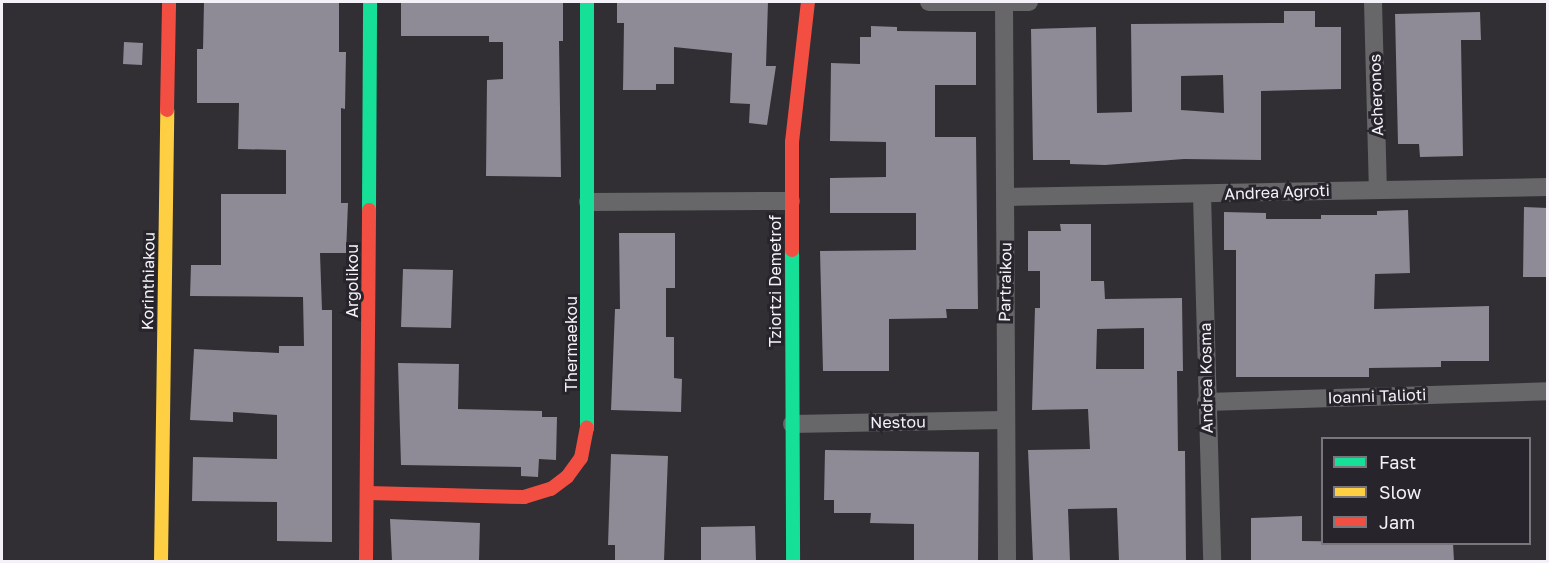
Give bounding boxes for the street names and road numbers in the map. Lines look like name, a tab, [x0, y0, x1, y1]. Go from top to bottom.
street label: Acheronos	[1365, 54, 1387, 136]
street label: Andrea Agroti	[1224, 181, 1330, 203]
street label: Tziortzi Demetrof	[765, 215, 785, 347]
street label: Korinthiakou	[138, 232, 158, 330]
street label: Partraikou	[995, 242, 1015, 322]
street label: Argolikou	[342, 244, 362, 318]
street label: Thermaekou	[561, 296, 581, 392]
street label: Andrea Kosma	[1195, 322, 1217, 434]
street label: Ioanni Talioti	[1327, 385, 1427, 407]
street label: Nestou	[870, 412, 926, 432]

